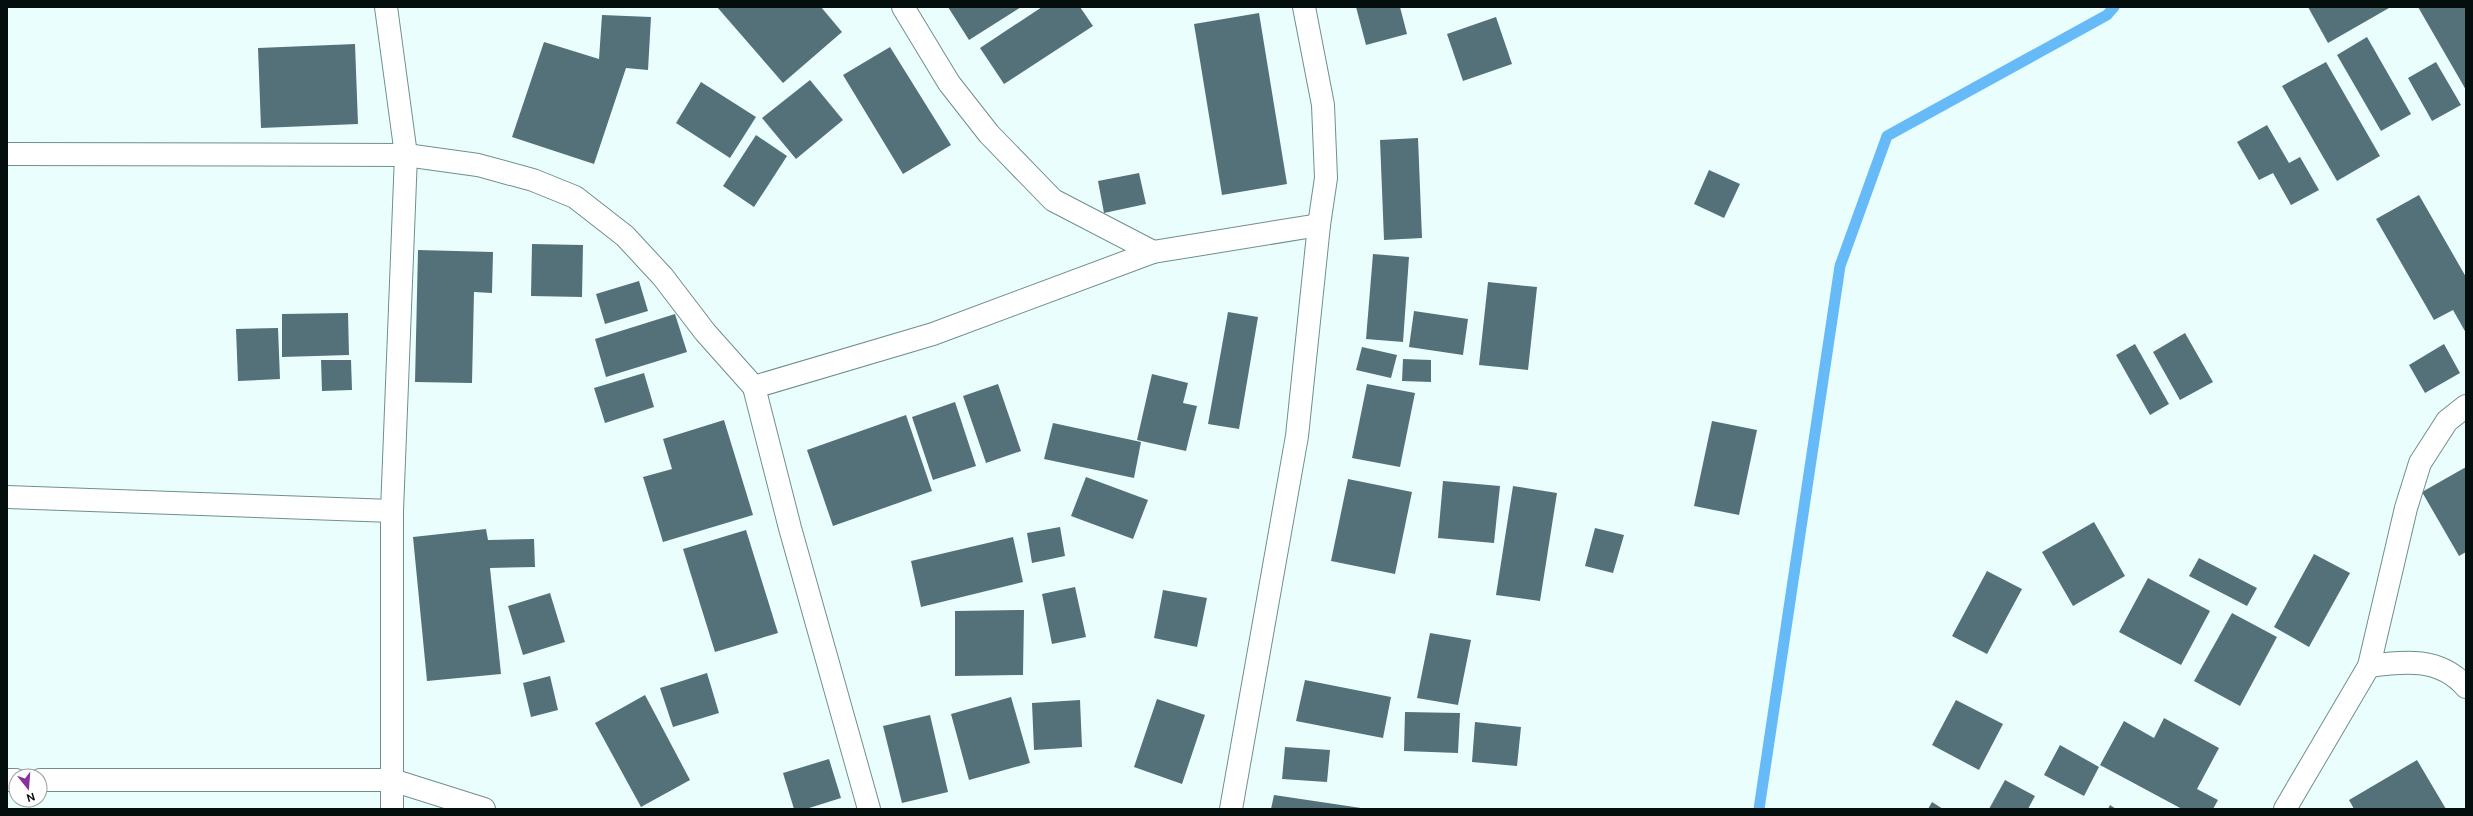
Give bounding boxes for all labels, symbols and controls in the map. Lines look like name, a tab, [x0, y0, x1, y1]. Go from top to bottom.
north arrow	[8, 768, 48, 808]
text: N	[25, 790, 37, 805]

